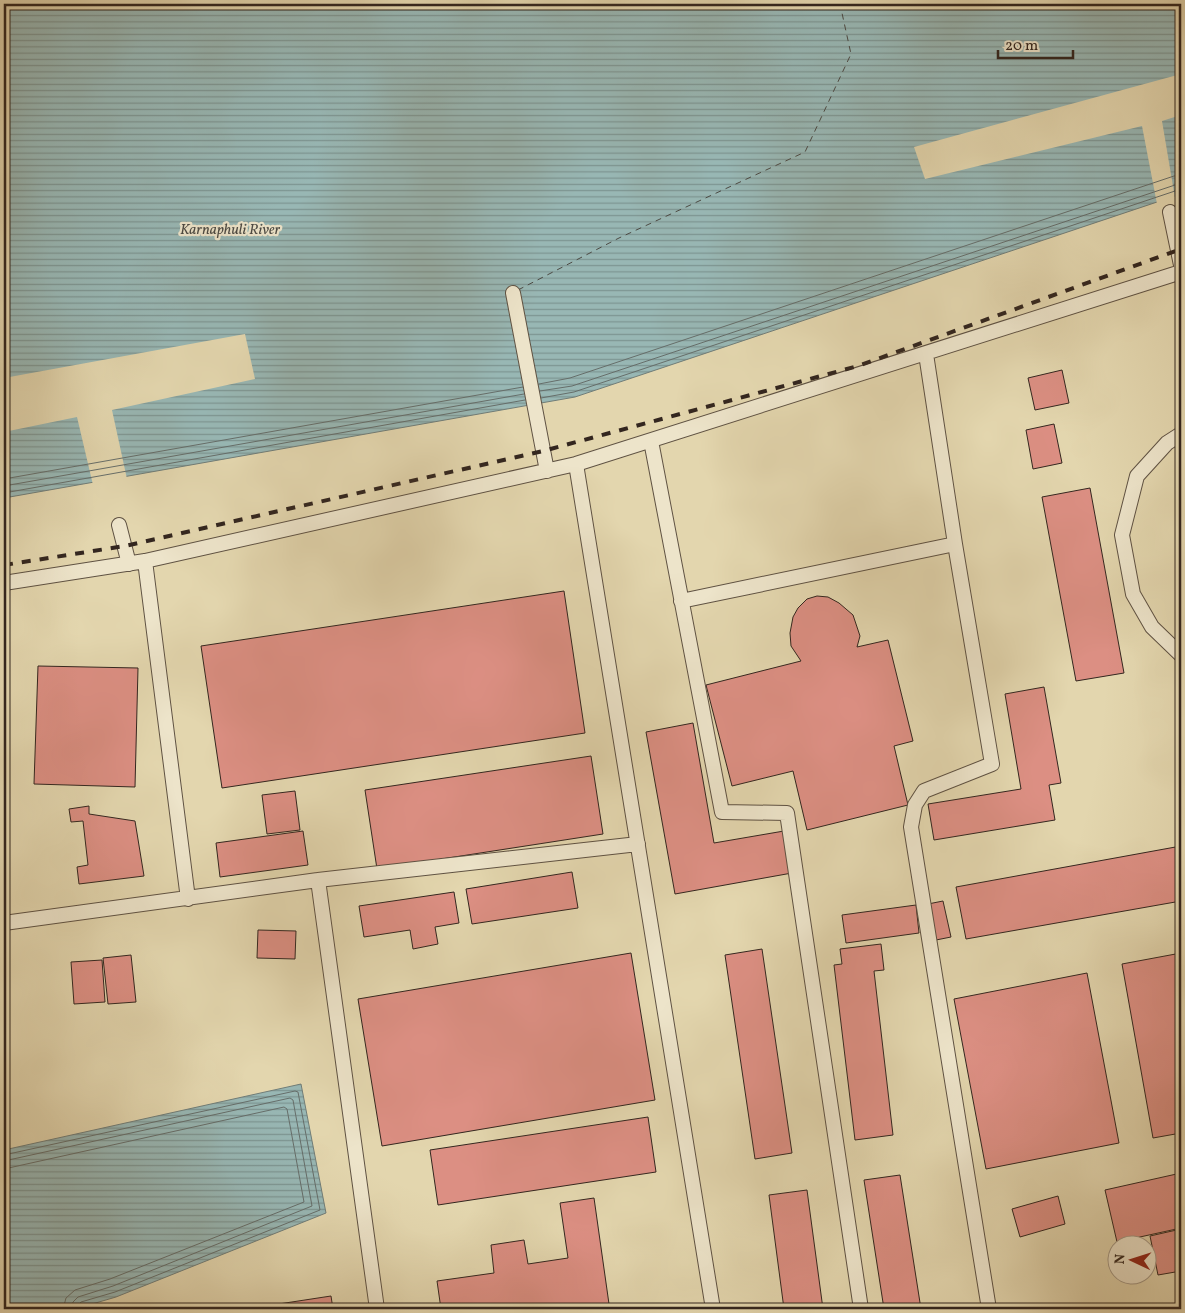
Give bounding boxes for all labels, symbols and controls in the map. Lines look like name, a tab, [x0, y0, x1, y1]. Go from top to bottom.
scale bar	[998, 28, 1072, 60]
text: 20 m	[1005, 36, 1038, 57]
water label: Karnaphuli River	[180, 220, 280, 241]
north arrow	[1108, 1236, 1158, 1286]
text: N	[1111, 1253, 1130, 1265]

